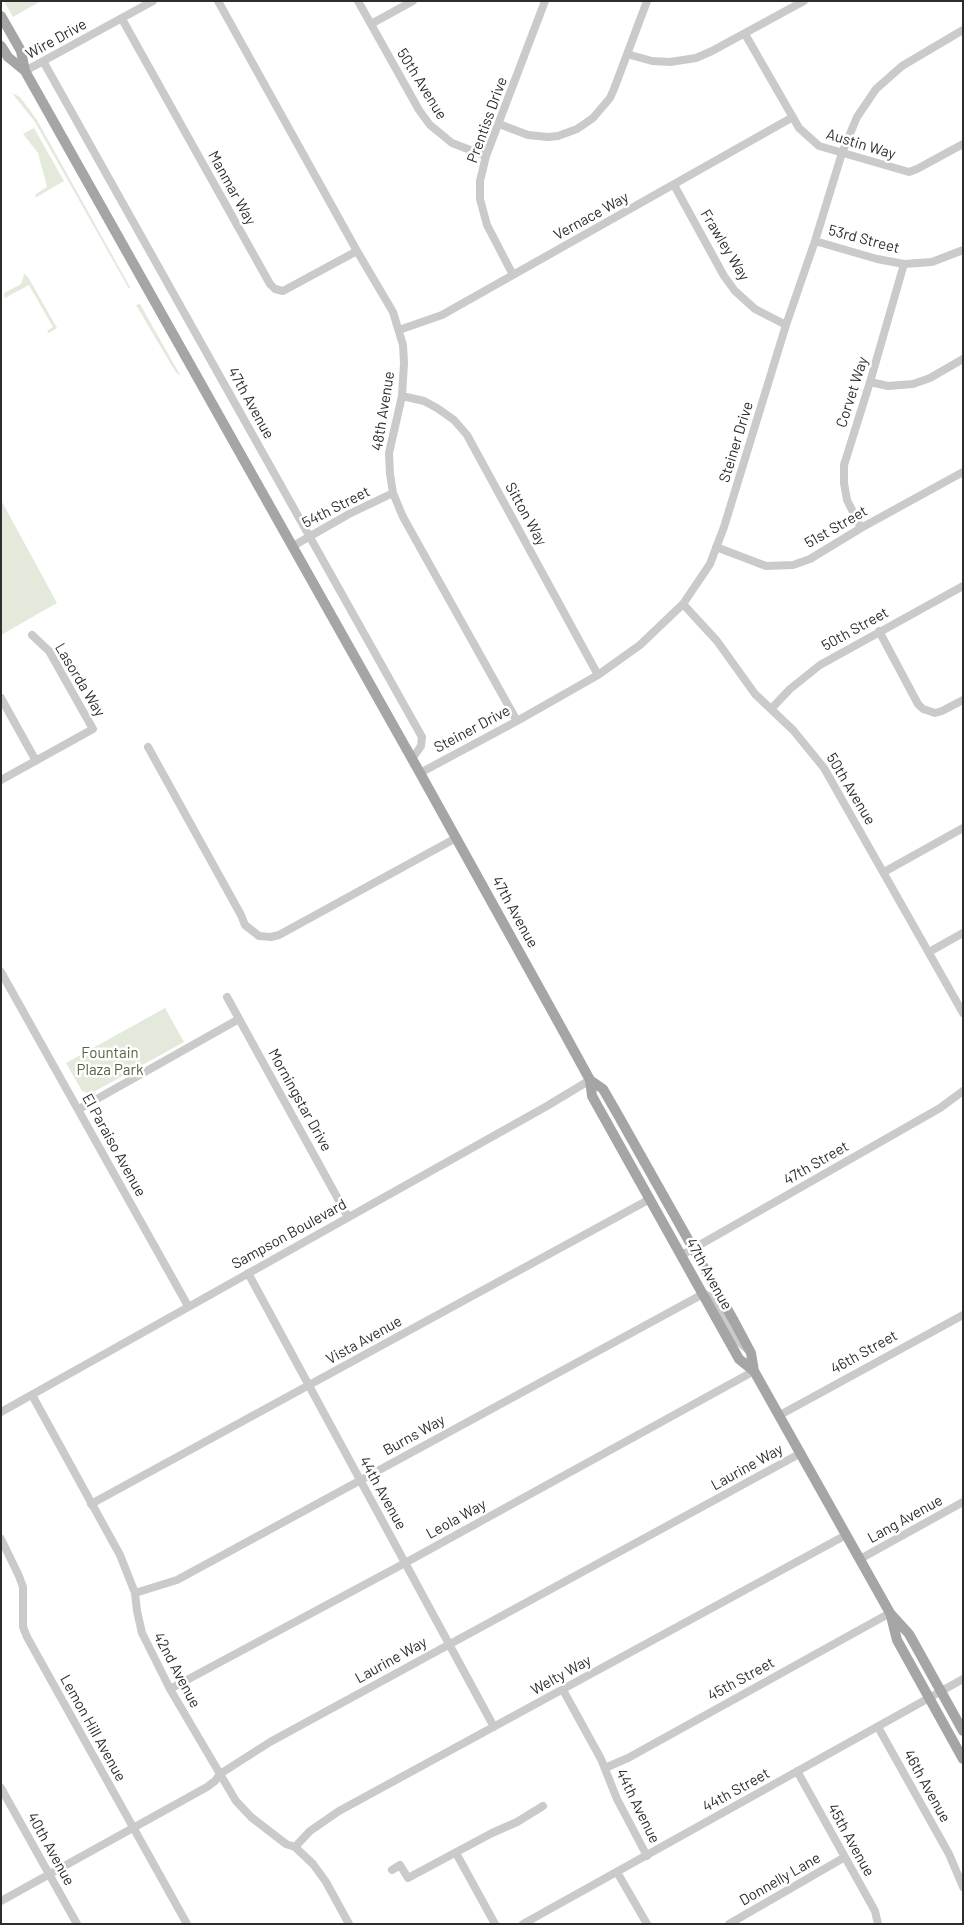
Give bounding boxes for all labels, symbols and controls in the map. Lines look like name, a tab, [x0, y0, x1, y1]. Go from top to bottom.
street label: Wire Drive	[22, 15, 90, 63]
street label: 50th Avenue	[393, 45, 451, 123]
street label: Prentiss Drive	[463, 75, 511, 165]
street label: Austin Way	[824, 125, 898, 163]
street label: Manmar Way	[204, 148, 260, 228]
street label: Vernace Way	[550, 188, 632, 244]
street label: Frawley Way	[697, 206, 753, 284]
street label: 53rd Street	[826, 221, 902, 257]
street label: Corvet Way	[832, 354, 872, 430]
street label: 47th Avenue	[224, 364, 278, 442]
street label: 48th Avenue	[368, 370, 398, 452]
street label: Steiner Drive	[715, 399, 757, 485]
street label: Sitton Way	[501, 479, 551, 549]
street label: 54th Street	[299, 482, 373, 532]
street label: 51st Street	[802, 502, 870, 552]
street label: 50th Street	[818, 603, 892, 655]
street label: Lasorda Way	[51, 640, 109, 720]
street label: Steiner Drive	[431, 701, 513, 757]
street label: 50th Avenue	[823, 750, 879, 828]
street label: 47th Avenue	[488, 873, 542, 951]
park label: Fountain Plaza Park	[77, 1044, 143, 1079]
street label: Morningstar Drive	[264, 1046, 336, 1154]
street label: El Paraiso Avenue	[78, 1090, 150, 1200]
street label: 47th Street	[780, 1137, 852, 1189]
street label: Sampson Boulevard	[228, 1195, 350, 1273]
street label: 47th Avenue	[682, 1235, 736, 1313]
street label: Vista Avenue	[323, 1312, 405, 1368]
street label: 46th Street	[828, 1326, 900, 1378]
street label: Burns Way	[380, 1411, 448, 1459]
street label: Laurine Way	[708, 1440, 786, 1494]
street label: 44th Avenue	[356, 1453, 410, 1533]
street label: Lang Avenue	[864, 1491, 946, 1547]
street label: Leola Way	[423, 1495, 489, 1543]
street label: 42nd Avenue	[150, 1629, 204, 1711]
street label: Laurine Way	[352, 1633, 430, 1687]
street label: Welty Way	[528, 1651, 594, 1699]
street label: 45th Street	[705, 1653, 777, 1705]
street label: Lemon Hill Avenue	[56, 1671, 130, 1785]
street label: 46th Avenue	[900, 1747, 954, 1825]
street label: 44th Street	[699, 1764, 773, 1816]
street label: 44th Avenue	[612, 1766, 664, 1846]
street label: 45th Avenue	[824, 1801, 878, 1879]
street label: 40th Avenue	[24, 1809, 78, 1889]
street label: Donnelly Lane	[736, 1849, 824, 1909]

